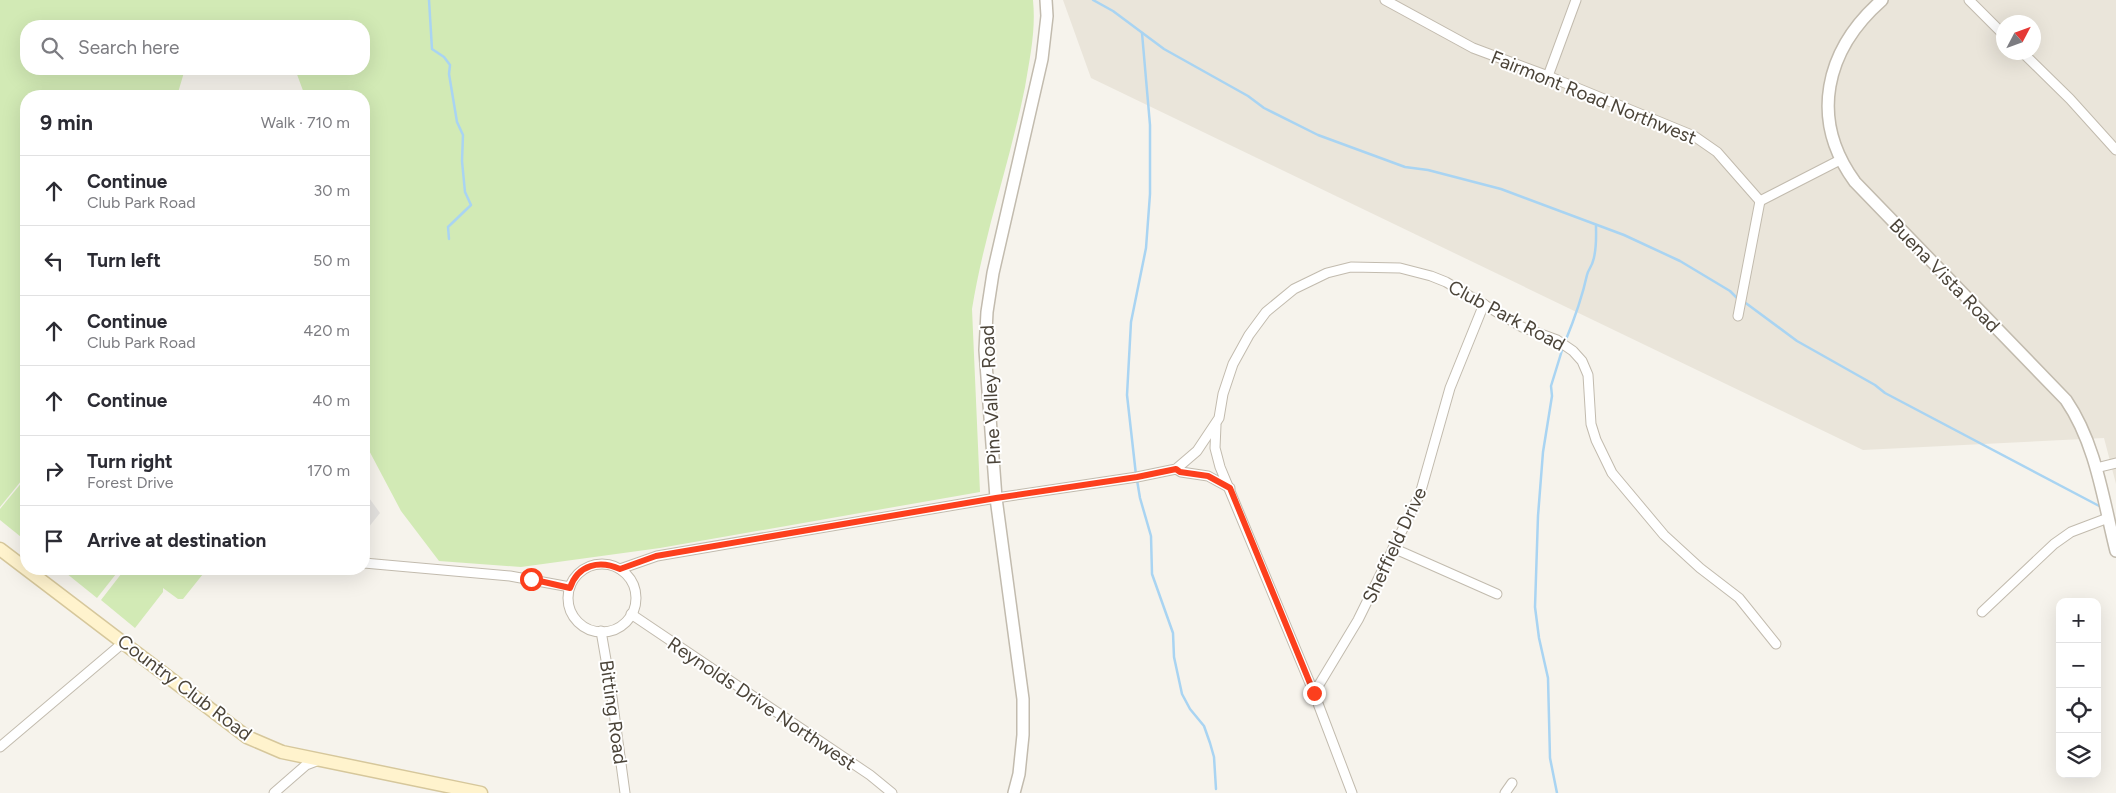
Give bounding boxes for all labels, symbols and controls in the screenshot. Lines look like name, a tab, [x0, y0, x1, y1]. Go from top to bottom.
north arrow	[1996, 15, 2041, 60]
search box	[20, 20, 370, 75]
icon: search	[38, 34, 66, 62]
text: Search here	[78, 36, 180, 59]
street label: Fairmont Road Northwest	[1488, 46, 1700, 149]
text: 9 min	[40, 110, 93, 135]
text: Walk · 710 m	[261, 113, 350, 132]
text: Continue	[87, 170, 167, 193]
icon: ahead	[40, 177, 68, 205]
text: 30 m	[313, 181, 350, 200]
text: Club Park Road	[87, 193, 196, 212]
street label: Buena Vista Road	[1885, 214, 2005, 337]
icon: left	[40, 247, 68, 275]
text: Turn left	[87, 249, 161, 272]
text: 50 m	[313, 251, 350, 270]
street label: Club Park Road	[1444, 275, 1569, 356]
text: Continue	[87, 310, 167, 333]
icon: ahead	[40, 317, 68, 345]
text: 420 m	[303, 321, 350, 340]
street label: Pine Valley Road	[975, 324, 1006, 466]
text: Club Park Road	[87, 333, 196, 352]
icon: ahead	[40, 387, 68, 415]
text: Continue	[87, 389, 167, 412]
text: 40 m	[312, 391, 350, 410]
text: Turn right	[87, 450, 173, 473]
icon: right	[40, 457, 68, 485]
text: 170 m	[307, 461, 350, 480]
text: Forest Drive	[87, 473, 173, 492]
street label: Sheffield Drive	[1358, 484, 1431, 607]
icon: arrive	[40, 527, 68, 555]
text: Arrive at destination	[87, 529, 266, 552]
route start	[520, 568, 543, 591]
map controls	[2056, 598, 2101, 778]
button: +	[2056, 598, 2101, 643]
street label: Country Club Road	[113, 629, 256, 745]
street label: Reynolds Drive Northwest	[663, 632, 860, 775]
button: −	[2056, 643, 2101, 688]
street label: Bitting Road	[595, 658, 632, 766]
route end	[1303, 682, 1326, 705]
button: locate	[2056, 688, 2101, 733]
button: layers	[2056, 733, 2101, 778]

